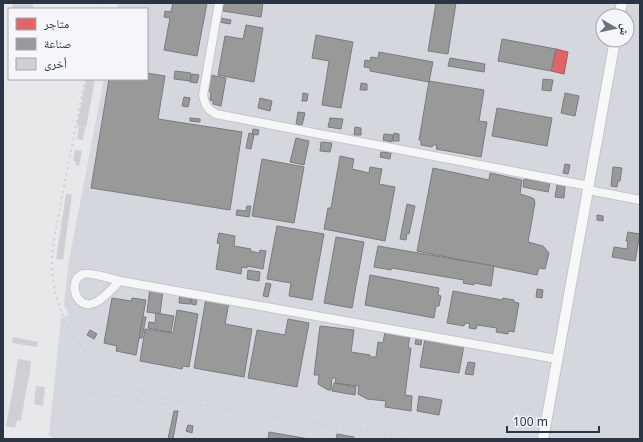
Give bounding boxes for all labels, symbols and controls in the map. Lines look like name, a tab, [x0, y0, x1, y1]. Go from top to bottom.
legend	[8, 8, 148, 80]
north arrow	[595, 8, 635, 48]
text: متاجر	[43, 15, 69, 32]
text: ش	[616, 23, 634, 37]
text: صناعة	[44, 35, 71, 52]
text: أخرى	[44, 55, 67, 72]
scale bar	[507, 408, 599, 434]
text: 100 m	[513, 413, 548, 430]

